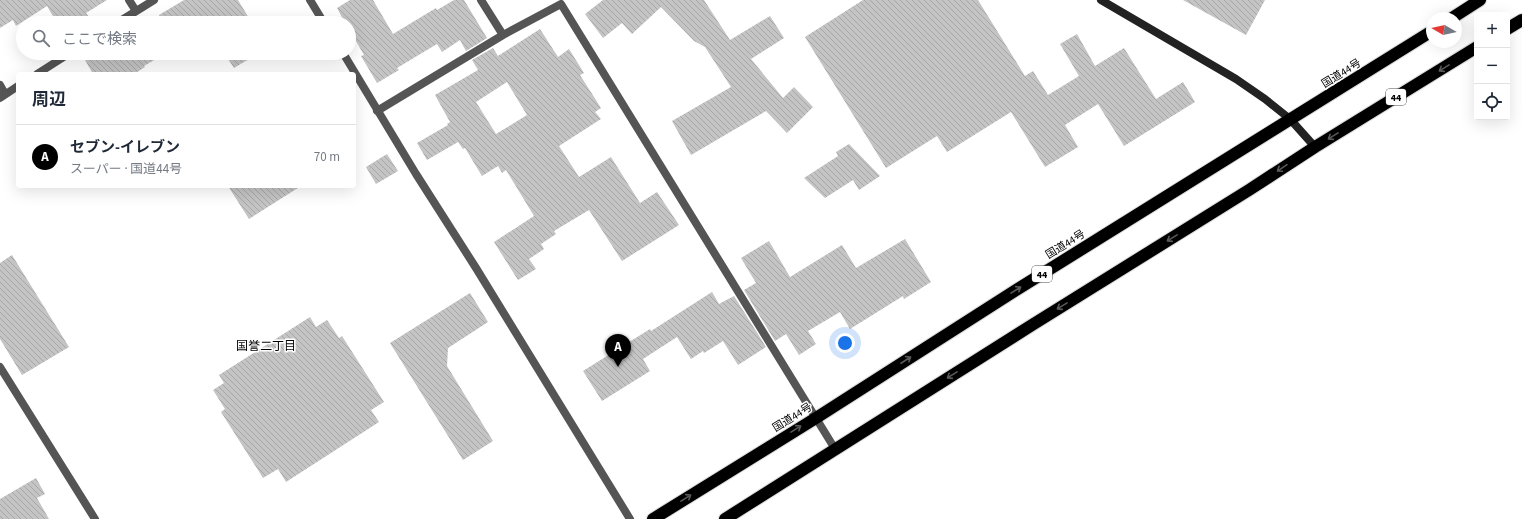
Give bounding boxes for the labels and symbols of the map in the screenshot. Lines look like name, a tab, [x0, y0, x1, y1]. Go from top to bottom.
north arrow	[1426, 12, 1462, 48]
street label: 国道44号	[1319, 55, 1364, 91]
one-way arrow	[1438, 64, 1450, 72]
road number: 44	[1386, 89, 1406, 105]
one-way arrow	[1327, 132, 1339, 140]
one-way arrow	[1277, 164, 1288, 172]
street label: 国道44号	[1043, 226, 1088, 262]
one-way arrow	[1167, 233, 1178, 242]
road number: 44	[1032, 266, 1052, 282]
one-way arrow	[1010, 286, 1021, 294]
one-way arrow	[1057, 302, 1068, 310]
your location	[835, 333, 855, 353]
pin: A	[605, 334, 631, 367]
district label: 国誉二丁目	[236, 338, 296, 355]
one-way arrow	[900, 356, 911, 364]
one-way arrow	[947, 371, 958, 379]
street label: 国道44号	[770, 399, 815, 435]
one-way arrow	[790, 425, 802, 433]
one-way arrow	[680, 494, 691, 502]

